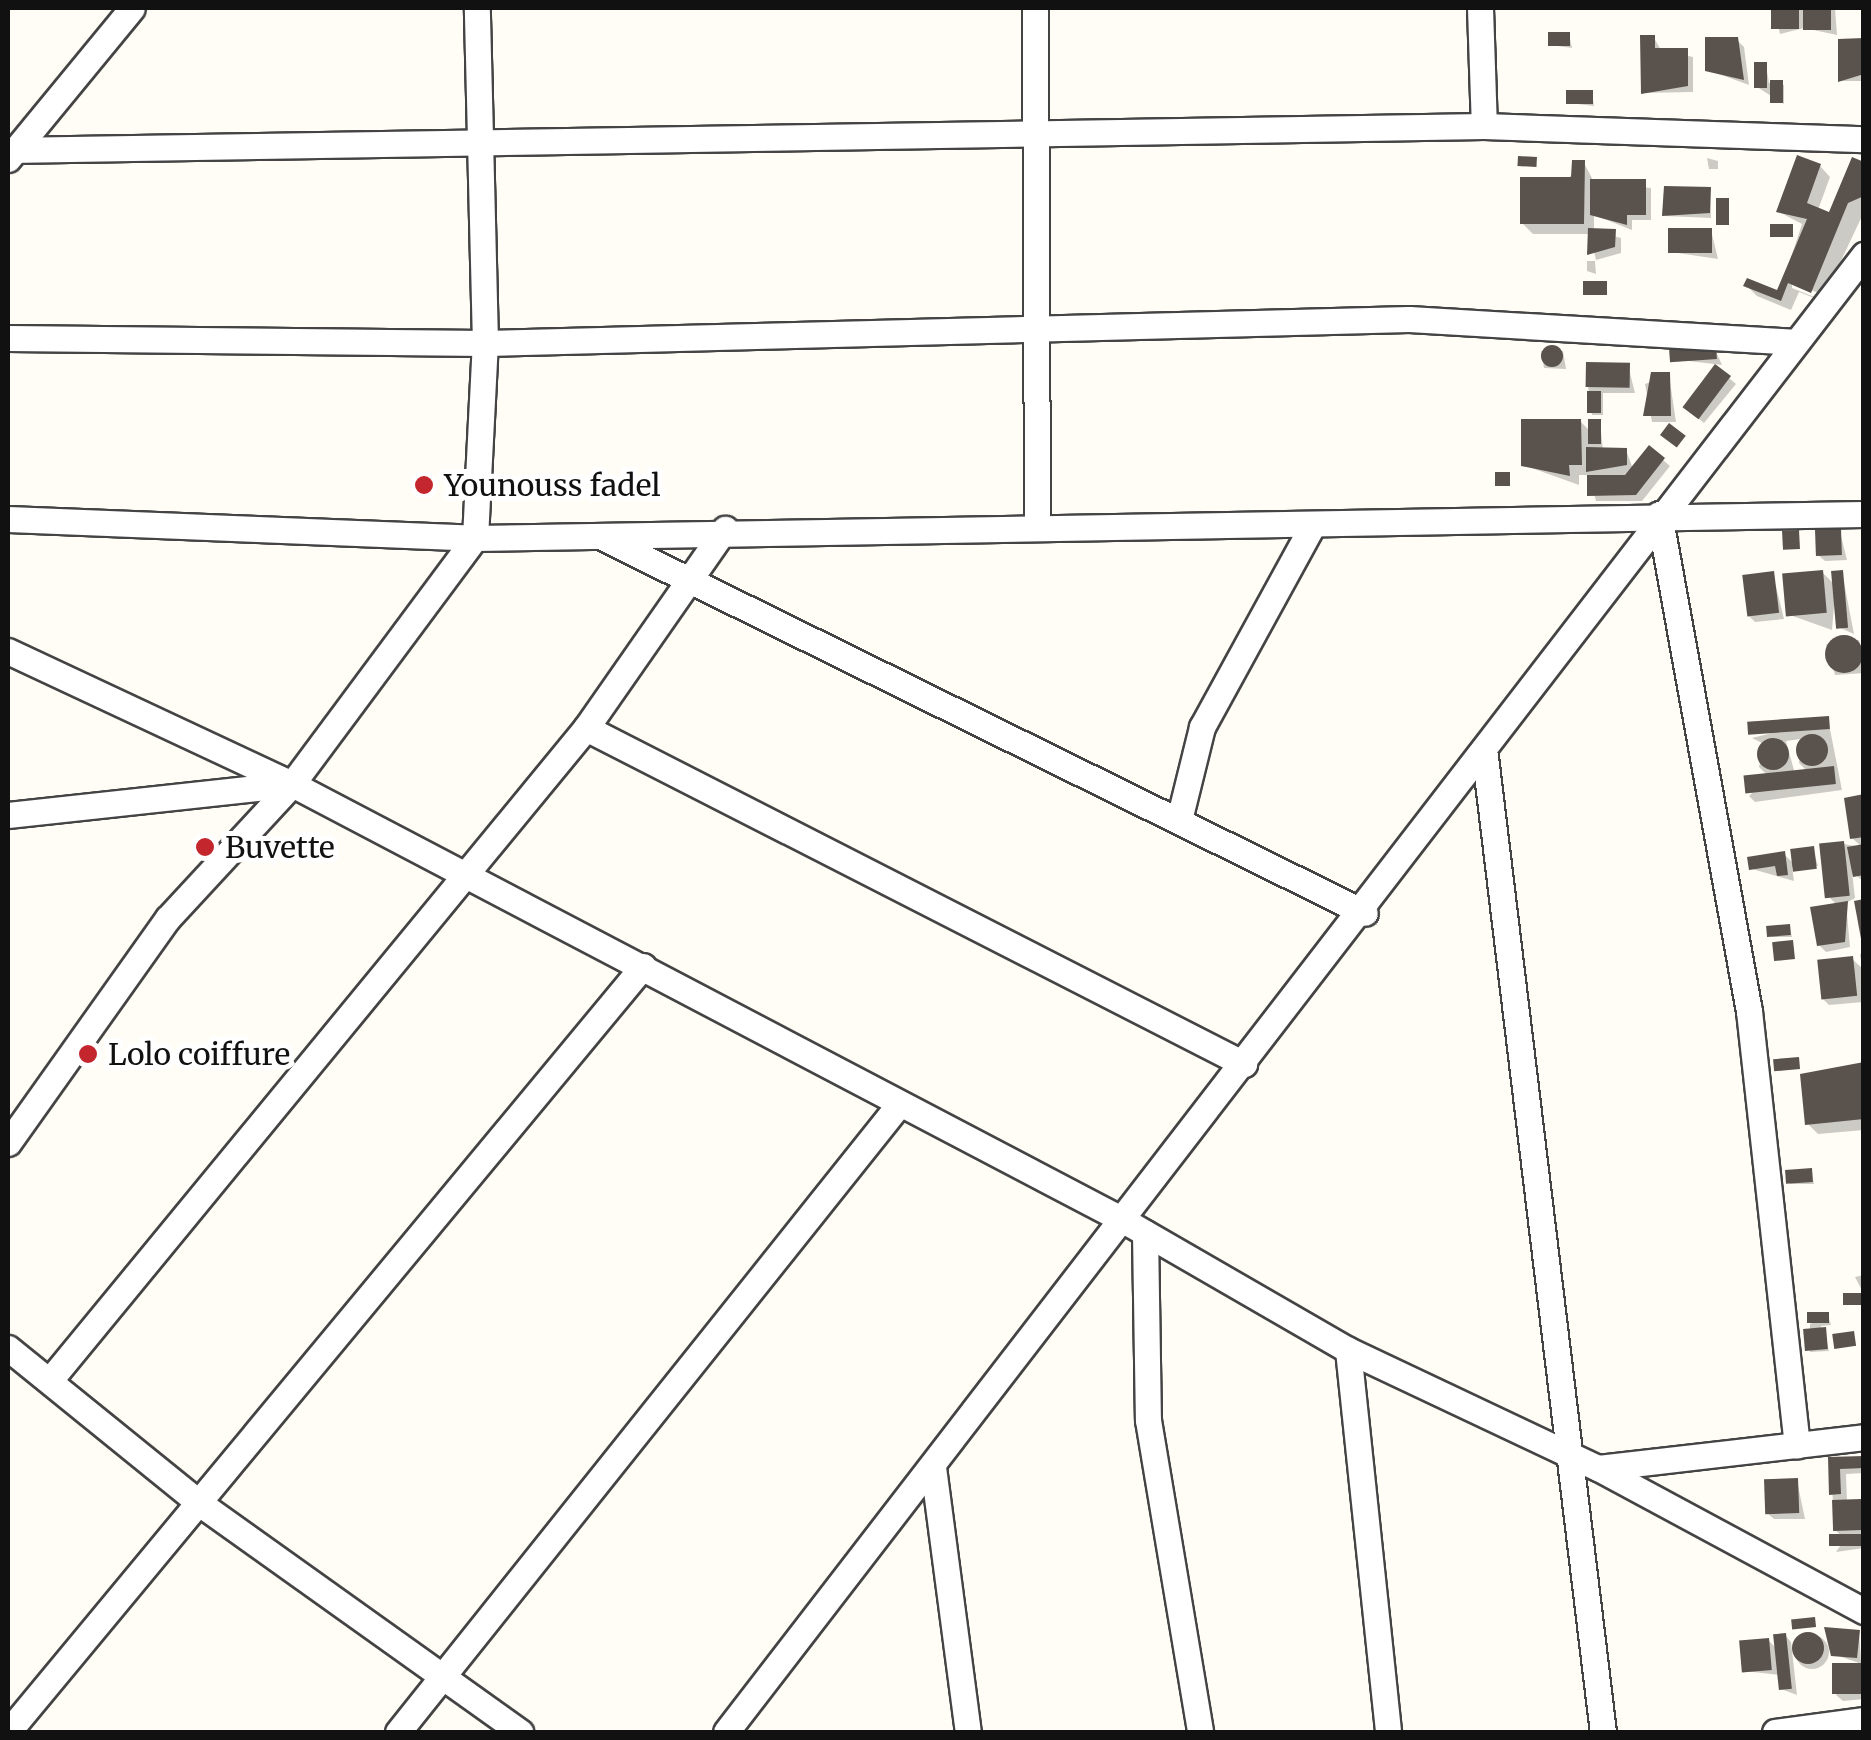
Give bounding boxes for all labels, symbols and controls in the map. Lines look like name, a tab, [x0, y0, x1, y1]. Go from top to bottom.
place label: Younouss fadel	[444, 467, 661, 503]
marker: Younouss fadel	[413, 474, 435, 496]
place label: Buvette	[225, 829, 335, 865]
marker: Buvette	[194, 836, 216, 858]
place label: Lolo coiffure	[108, 1036, 290, 1072]
marker: Lolo coiffure	[77, 1043, 99, 1065]

